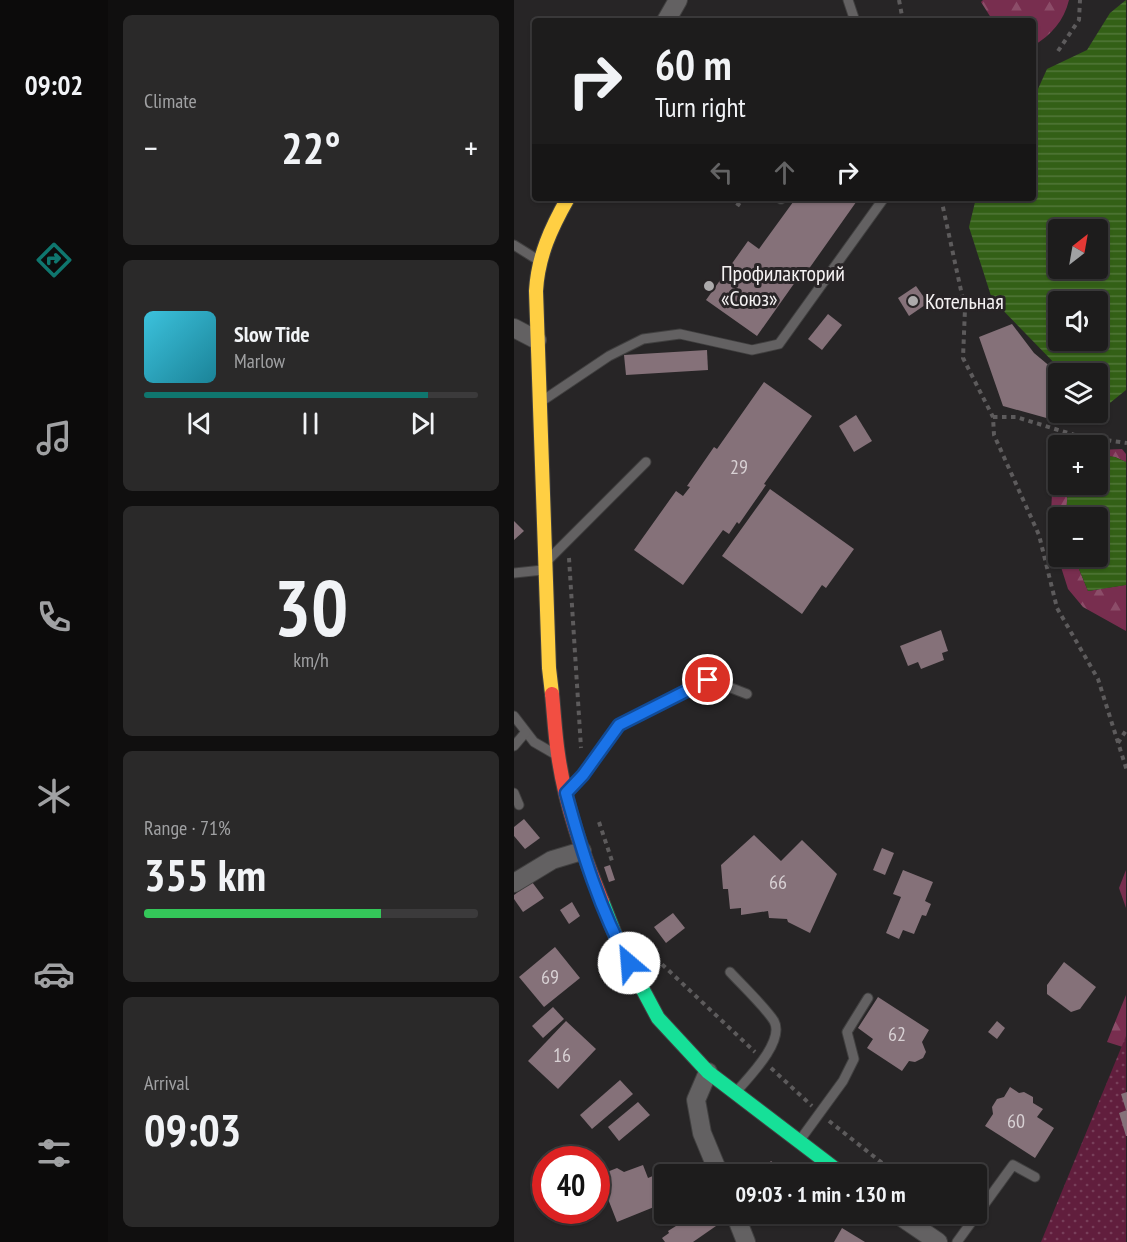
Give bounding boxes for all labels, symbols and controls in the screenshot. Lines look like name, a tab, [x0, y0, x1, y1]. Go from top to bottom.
text: 60 m	[655, 37, 732, 92]
icon: right	[556, 42, 634, 120]
text: 09:02	[25, 68, 83, 102]
text: Climate	[144, 88, 197, 114]
text: Turn right	[655, 90, 746, 124]
text: 22°	[281, 118, 341, 176]
text: −	[144, 126, 158, 169]
text: +	[464, 126, 478, 169]
icon: left	[705, 156, 738, 189]
icon: ahead	[768, 156, 801, 189]
icon: right	[831, 156, 864, 189]
north arrow	[1048, 219, 1108, 279]
map controls	[1048, 219, 1108, 567]
icon: directions	[33, 239, 75, 281]
place label: Профилакторий «Союз»	[721, 259, 845, 312]
marker: Профилакторий «Союз»	[702, 279, 716, 293]
place label: Котельная	[925, 287, 1004, 315]
button: sound	[1048, 291, 1108, 351]
marker: Котельная	[906, 294, 920, 308]
text: Slow Tide	[234, 320, 310, 348]
text: Marlow	[234, 348, 285, 374]
button: layers	[1048, 363, 1108, 423]
icon: previous	[183, 407, 216, 440]
icon: pause	[294, 407, 327, 440]
icon: next	[406, 407, 439, 440]
icon: music	[33, 417, 75, 459]
button: +	[1048, 435, 1108, 495]
house number: 29	[730, 454, 748, 480]
button: −	[1048, 507, 1108, 567]
text: 30	[274, 557, 348, 658]
icon: phone	[33, 596, 75, 638]
text: km/h	[293, 647, 329, 673]
pin	[682, 654, 733, 705]
icon: arrive	[691, 663, 724, 696]
icon: climate	[33, 775, 75, 817]
text: Range · 71%	[144, 815, 231, 841]
text: 355 km	[144, 845, 266, 903]
house number: 66	[769, 869, 787, 895]
position arrow	[597, 931, 661, 995]
icon: car	[33, 953, 75, 995]
house number: 69	[541, 964, 559, 990]
house number: 62	[888, 1021, 906, 1047]
house number: 16	[553, 1042, 571, 1068]
text: Arrival	[144, 1070, 189, 1096]
text: 09:03	[144, 1100, 241, 1158]
house number: 60	[1007, 1108, 1025, 1134]
icon: filters	[33, 1132, 75, 1174]
speed limit sign: 40	[532, 1146, 610, 1224]
text: 09:03 · 1 min · 130 m	[735, 1180, 906, 1208]

